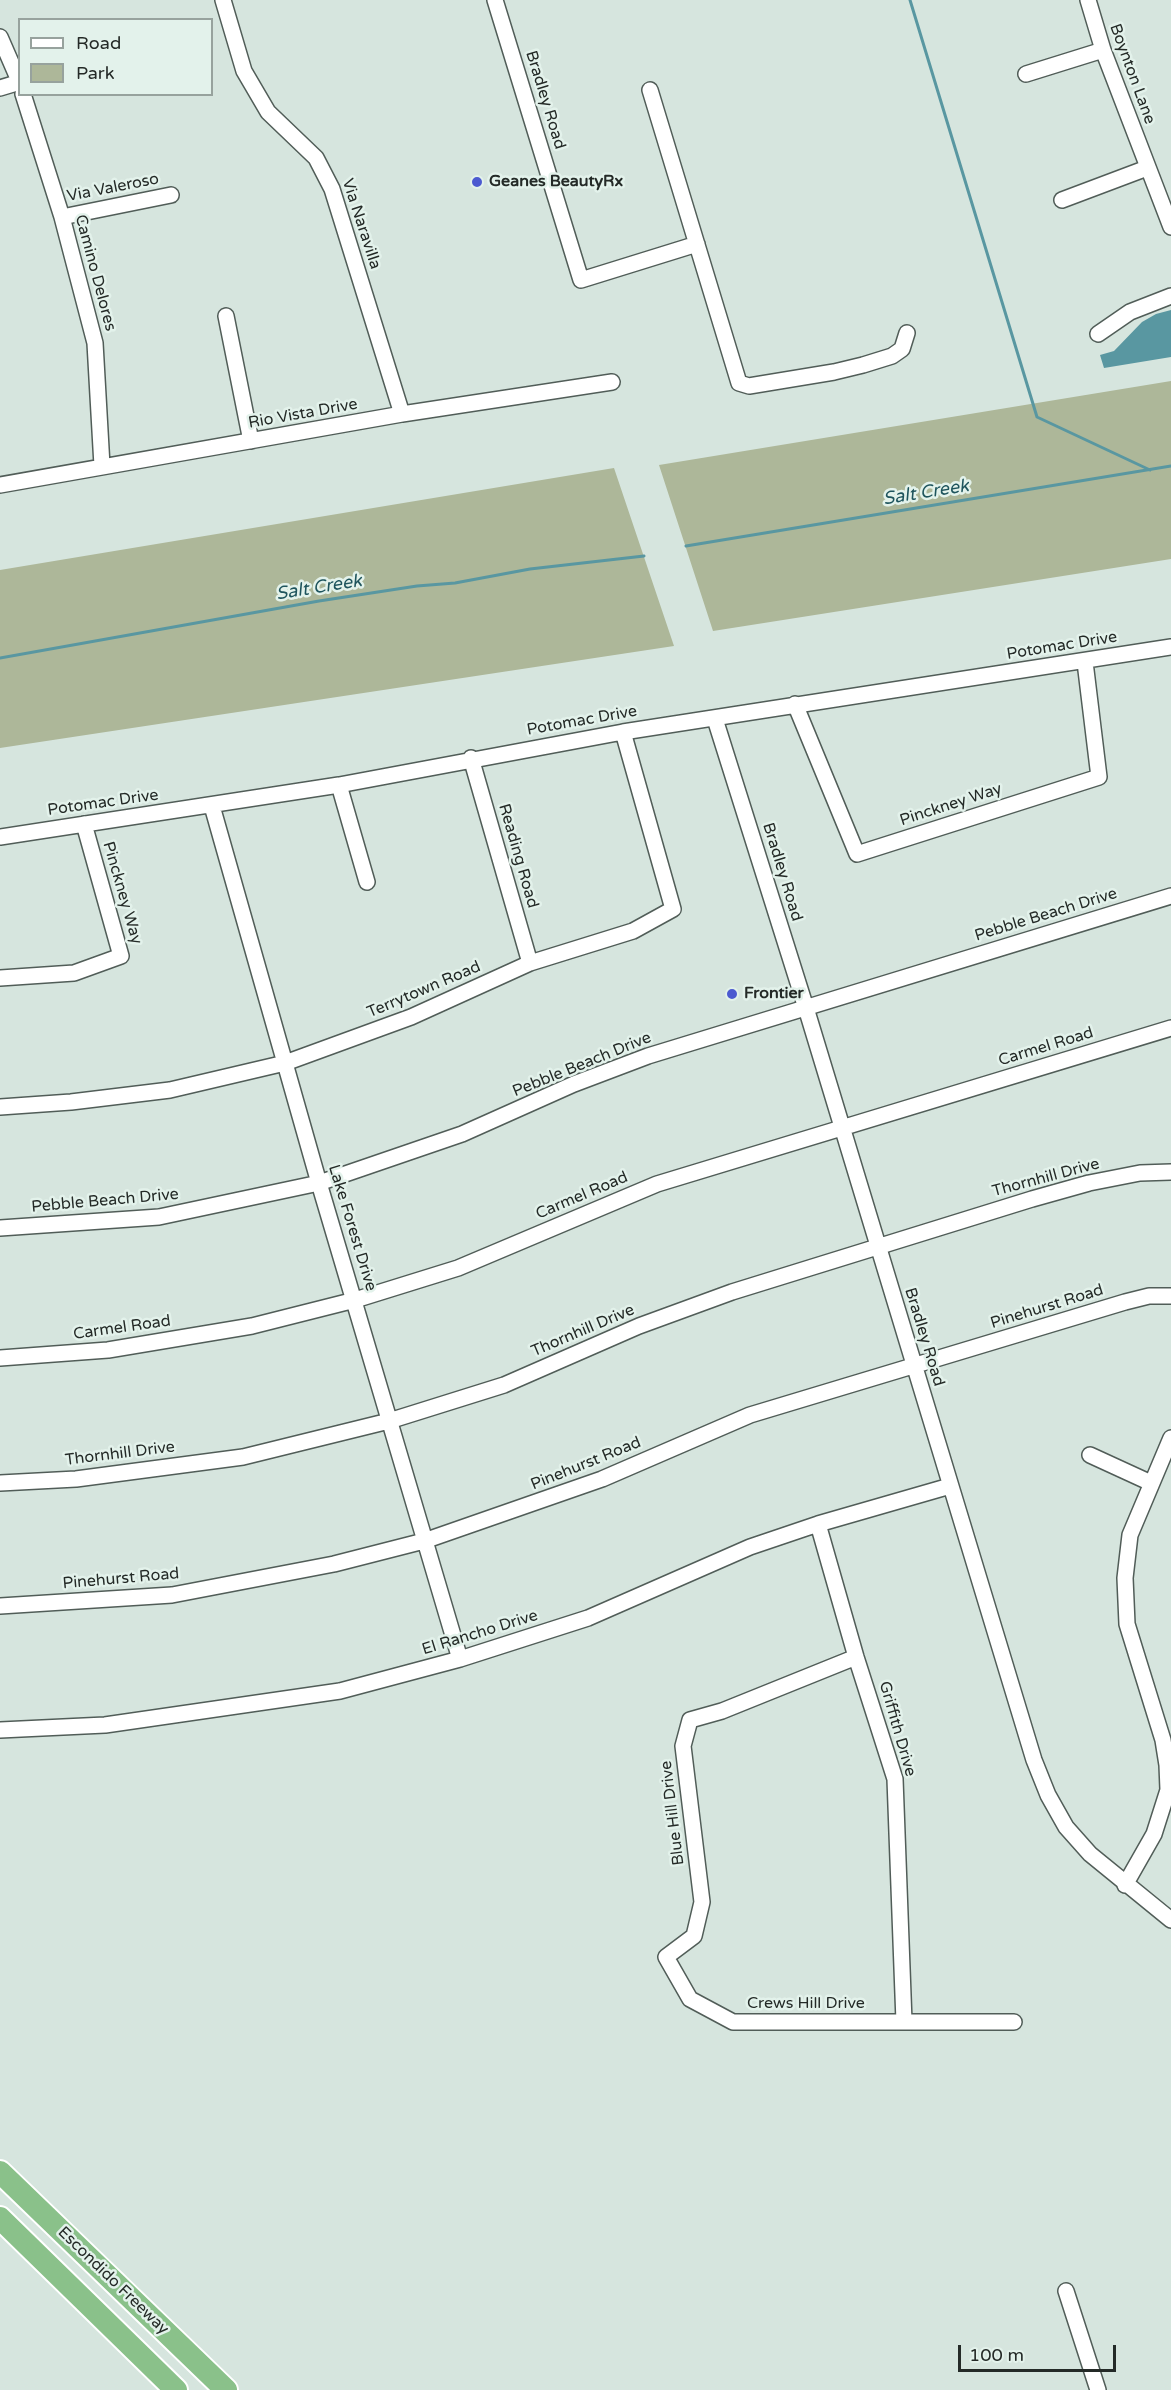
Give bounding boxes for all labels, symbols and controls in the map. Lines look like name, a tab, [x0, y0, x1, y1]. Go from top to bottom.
legend	[18, 18, 213, 96]
street label: Boynton Lane	[1105, 21, 1159, 127]
text: Road	[76, 32, 121, 54]
street label: Bradley Road	[521, 48, 569, 152]
text: Park	[76, 62, 114, 84]
street label: Via Valeroso	[65, 170, 161, 206]
place label: Geanes BeautyRx	[489, 172, 623, 192]
marker: Geanes BeautyRx	[470, 175, 484, 189]
street label: Via Naravilla	[337, 176, 385, 272]
street label: Camino Delores	[70, 213, 120, 333]
street label: Rio Vista Drive	[247, 395, 359, 433]
water label: Salt Creek	[882, 476, 970, 510]
water label: Salt Creek	[275, 571, 363, 605]
street label: Potomac Drive	[1005, 628, 1119, 664]
street label: Potomac Drive	[525, 702, 639, 740]
street label: Pinckney Way	[898, 779, 1004, 831]
street label: Potomac Drive	[46, 786, 160, 820]
street label: Reading Road	[494, 802, 542, 910]
street label: Bradley Road	[758, 820, 806, 924]
street label: Pinckney Way	[98, 839, 146, 947]
street label: Pebble Beach Drive	[972, 884, 1120, 946]
street label: Terrytown Road	[364, 957, 484, 1023]
place label: Frontier	[744, 984, 804, 1004]
marker: Frontier	[725, 987, 739, 1001]
street label: Carmel Road	[996, 1023, 1096, 1071]
street label: Pebble Beach Drive	[510, 1028, 654, 1102]
street label: Thornhill Drive	[990, 1154, 1102, 1202]
street label: Lake Forest Drive	[324, 1163, 380, 1293]
street label: Carmel Road	[533, 1168, 631, 1224]
street label: Pebble Beach Drive	[31, 1185, 179, 1217]
street label: Pinehurst Road	[988, 1281, 1106, 1333]
street label: Bradley Road	[900, 1285, 948, 1389]
street label: Thornhill Drive	[529, 1301, 637, 1361]
street label: Carmel Road	[72, 1312, 172, 1344]
street label: Pinehurst Road	[528, 1433, 644, 1495]
street label: Thornhill Drive	[64, 1438, 176, 1470]
street label: Pinehurst Road	[62, 1564, 180, 1594]
street label: El Rancho Drive	[420, 1606, 540, 1660]
street label: Griffith Drive	[874, 1679, 920, 1779]
street label: Blue Hill Drive	[657, 1760, 689, 1866]
street label: Crews Hill Drive	[747, 1994, 865, 2014]
street label: Escondido Freeway	[53, 2223, 173, 2339]
scale bar	[961, 2333, 1118, 2371]
text: 100 m	[969, 2344, 1024, 2366]

